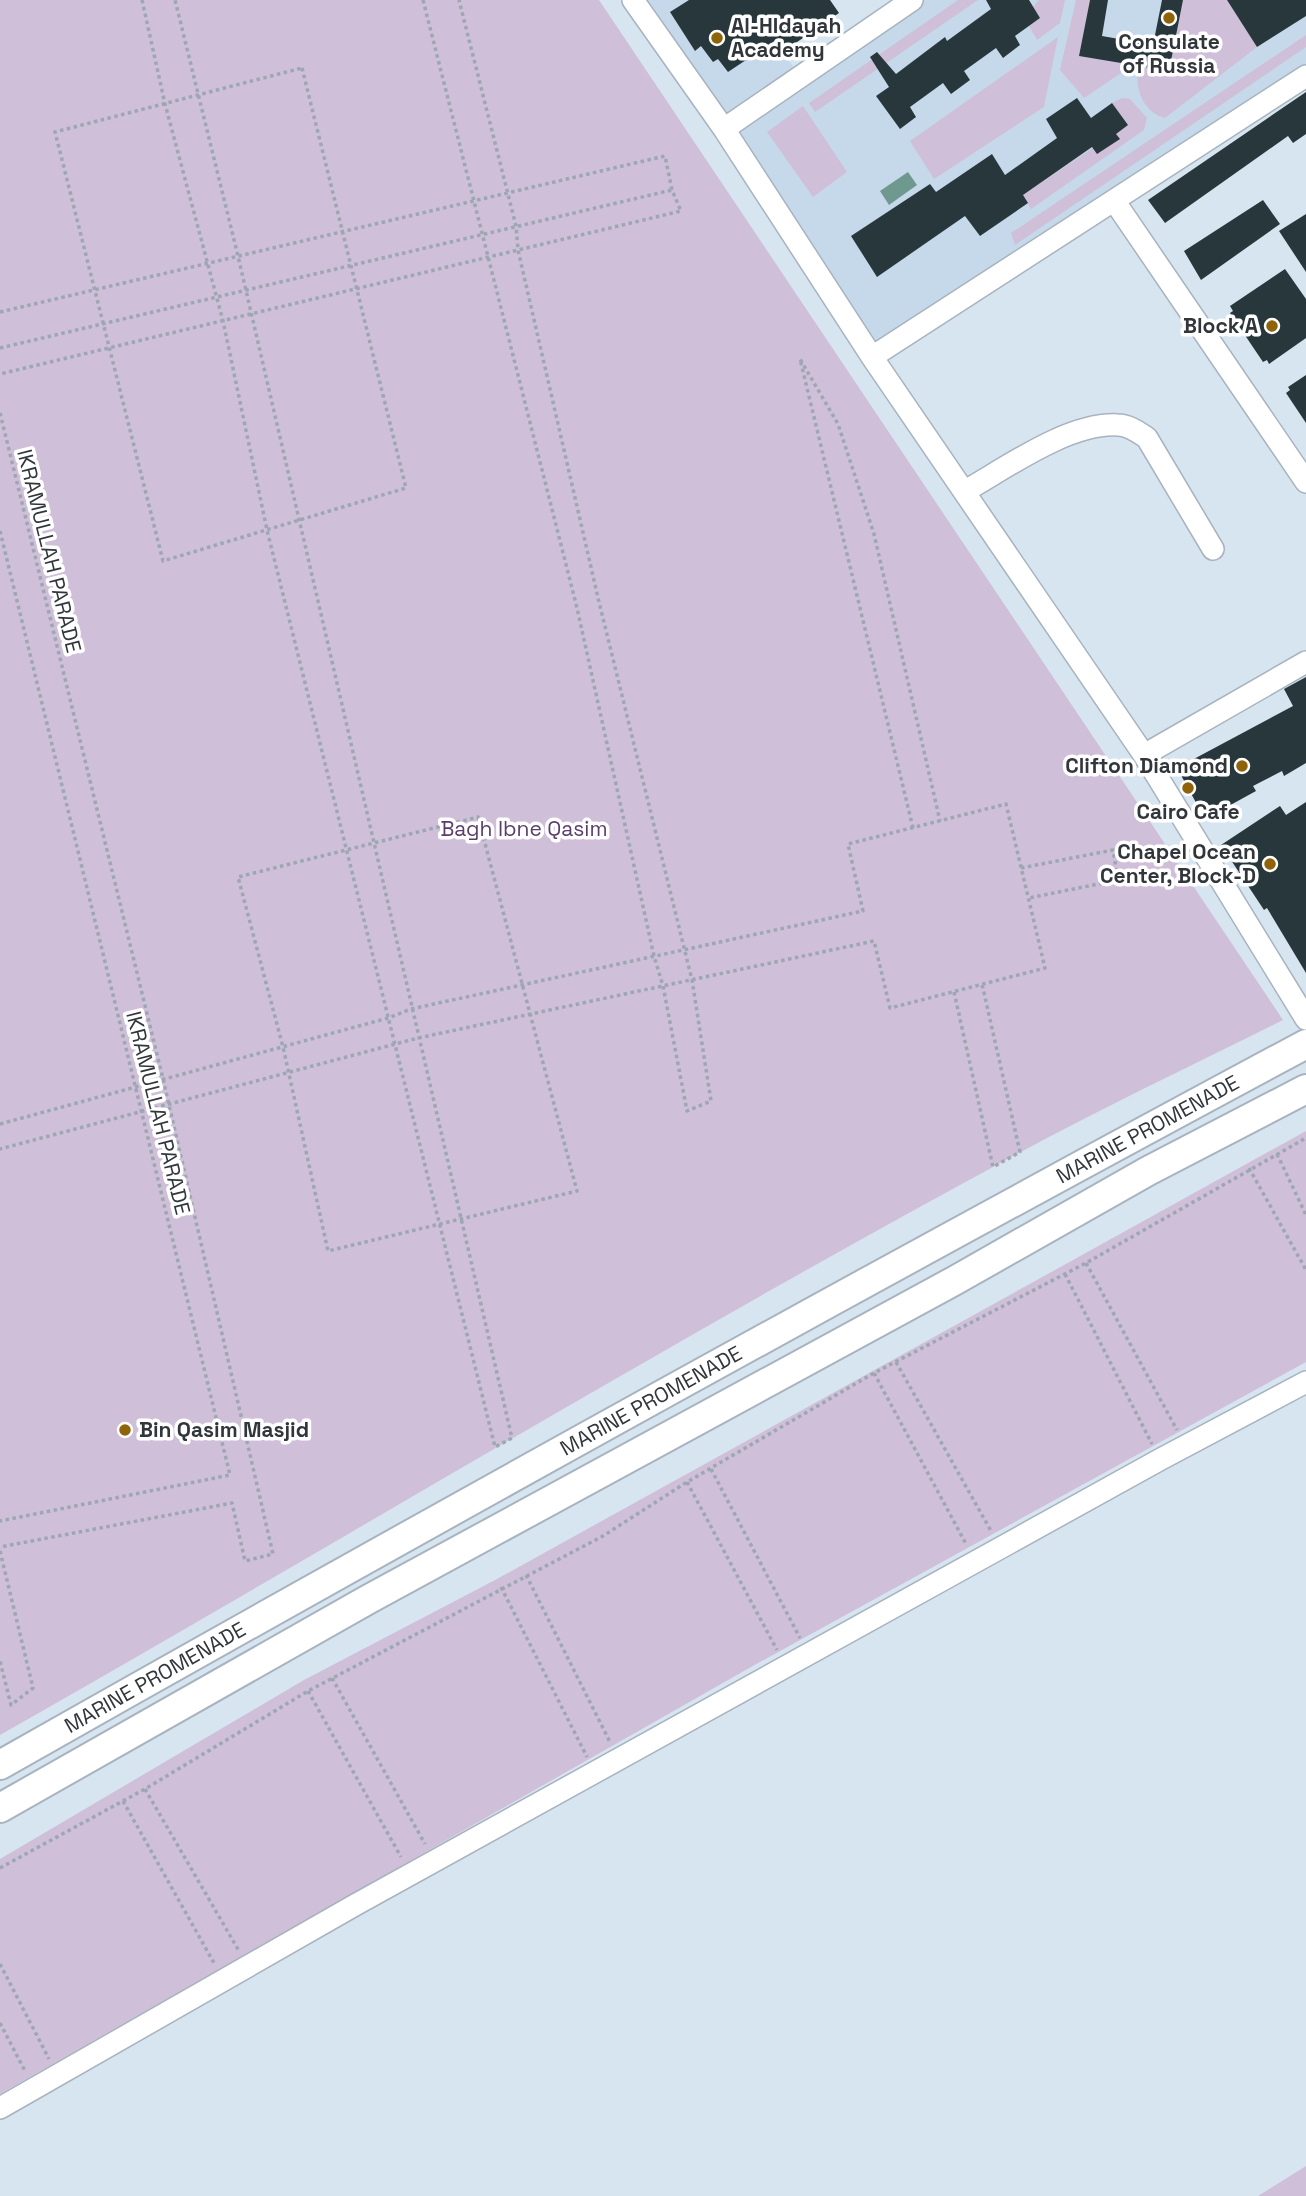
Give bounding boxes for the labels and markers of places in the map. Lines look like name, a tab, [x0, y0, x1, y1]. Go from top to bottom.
marker: Consulate of Russia	[1161, 10, 1177, 26]
place label: Al-HIdayah Academy	[731, 12, 842, 63]
place label: Consulate of Russia	[1118, 28, 1220, 79]
marker: Al-HIdayah Academy	[709, 30, 725, 46]
place label: Block A	[1183, 312, 1258, 339]
marker: Block A	[1264, 318, 1280, 334]
place label: Clifton Diamond	[1065, 752, 1228, 779]
marker: Clifton Diamond	[1234, 758, 1250, 774]
marker: Cairo Cafe	[1180, 780, 1196, 796]
place label: Cairo Cafe	[1136, 798, 1240, 825]
place label: Chapel Ocean Center, Block-D	[1100, 838, 1256, 889]
marker: Chapel Ocean Center, Block-D	[1262, 856, 1278, 872]
place label: Bin Qasim Masjid	[139, 1416, 309, 1443]
marker: Bin Qasim Masjid	[117, 1422, 133, 1438]

